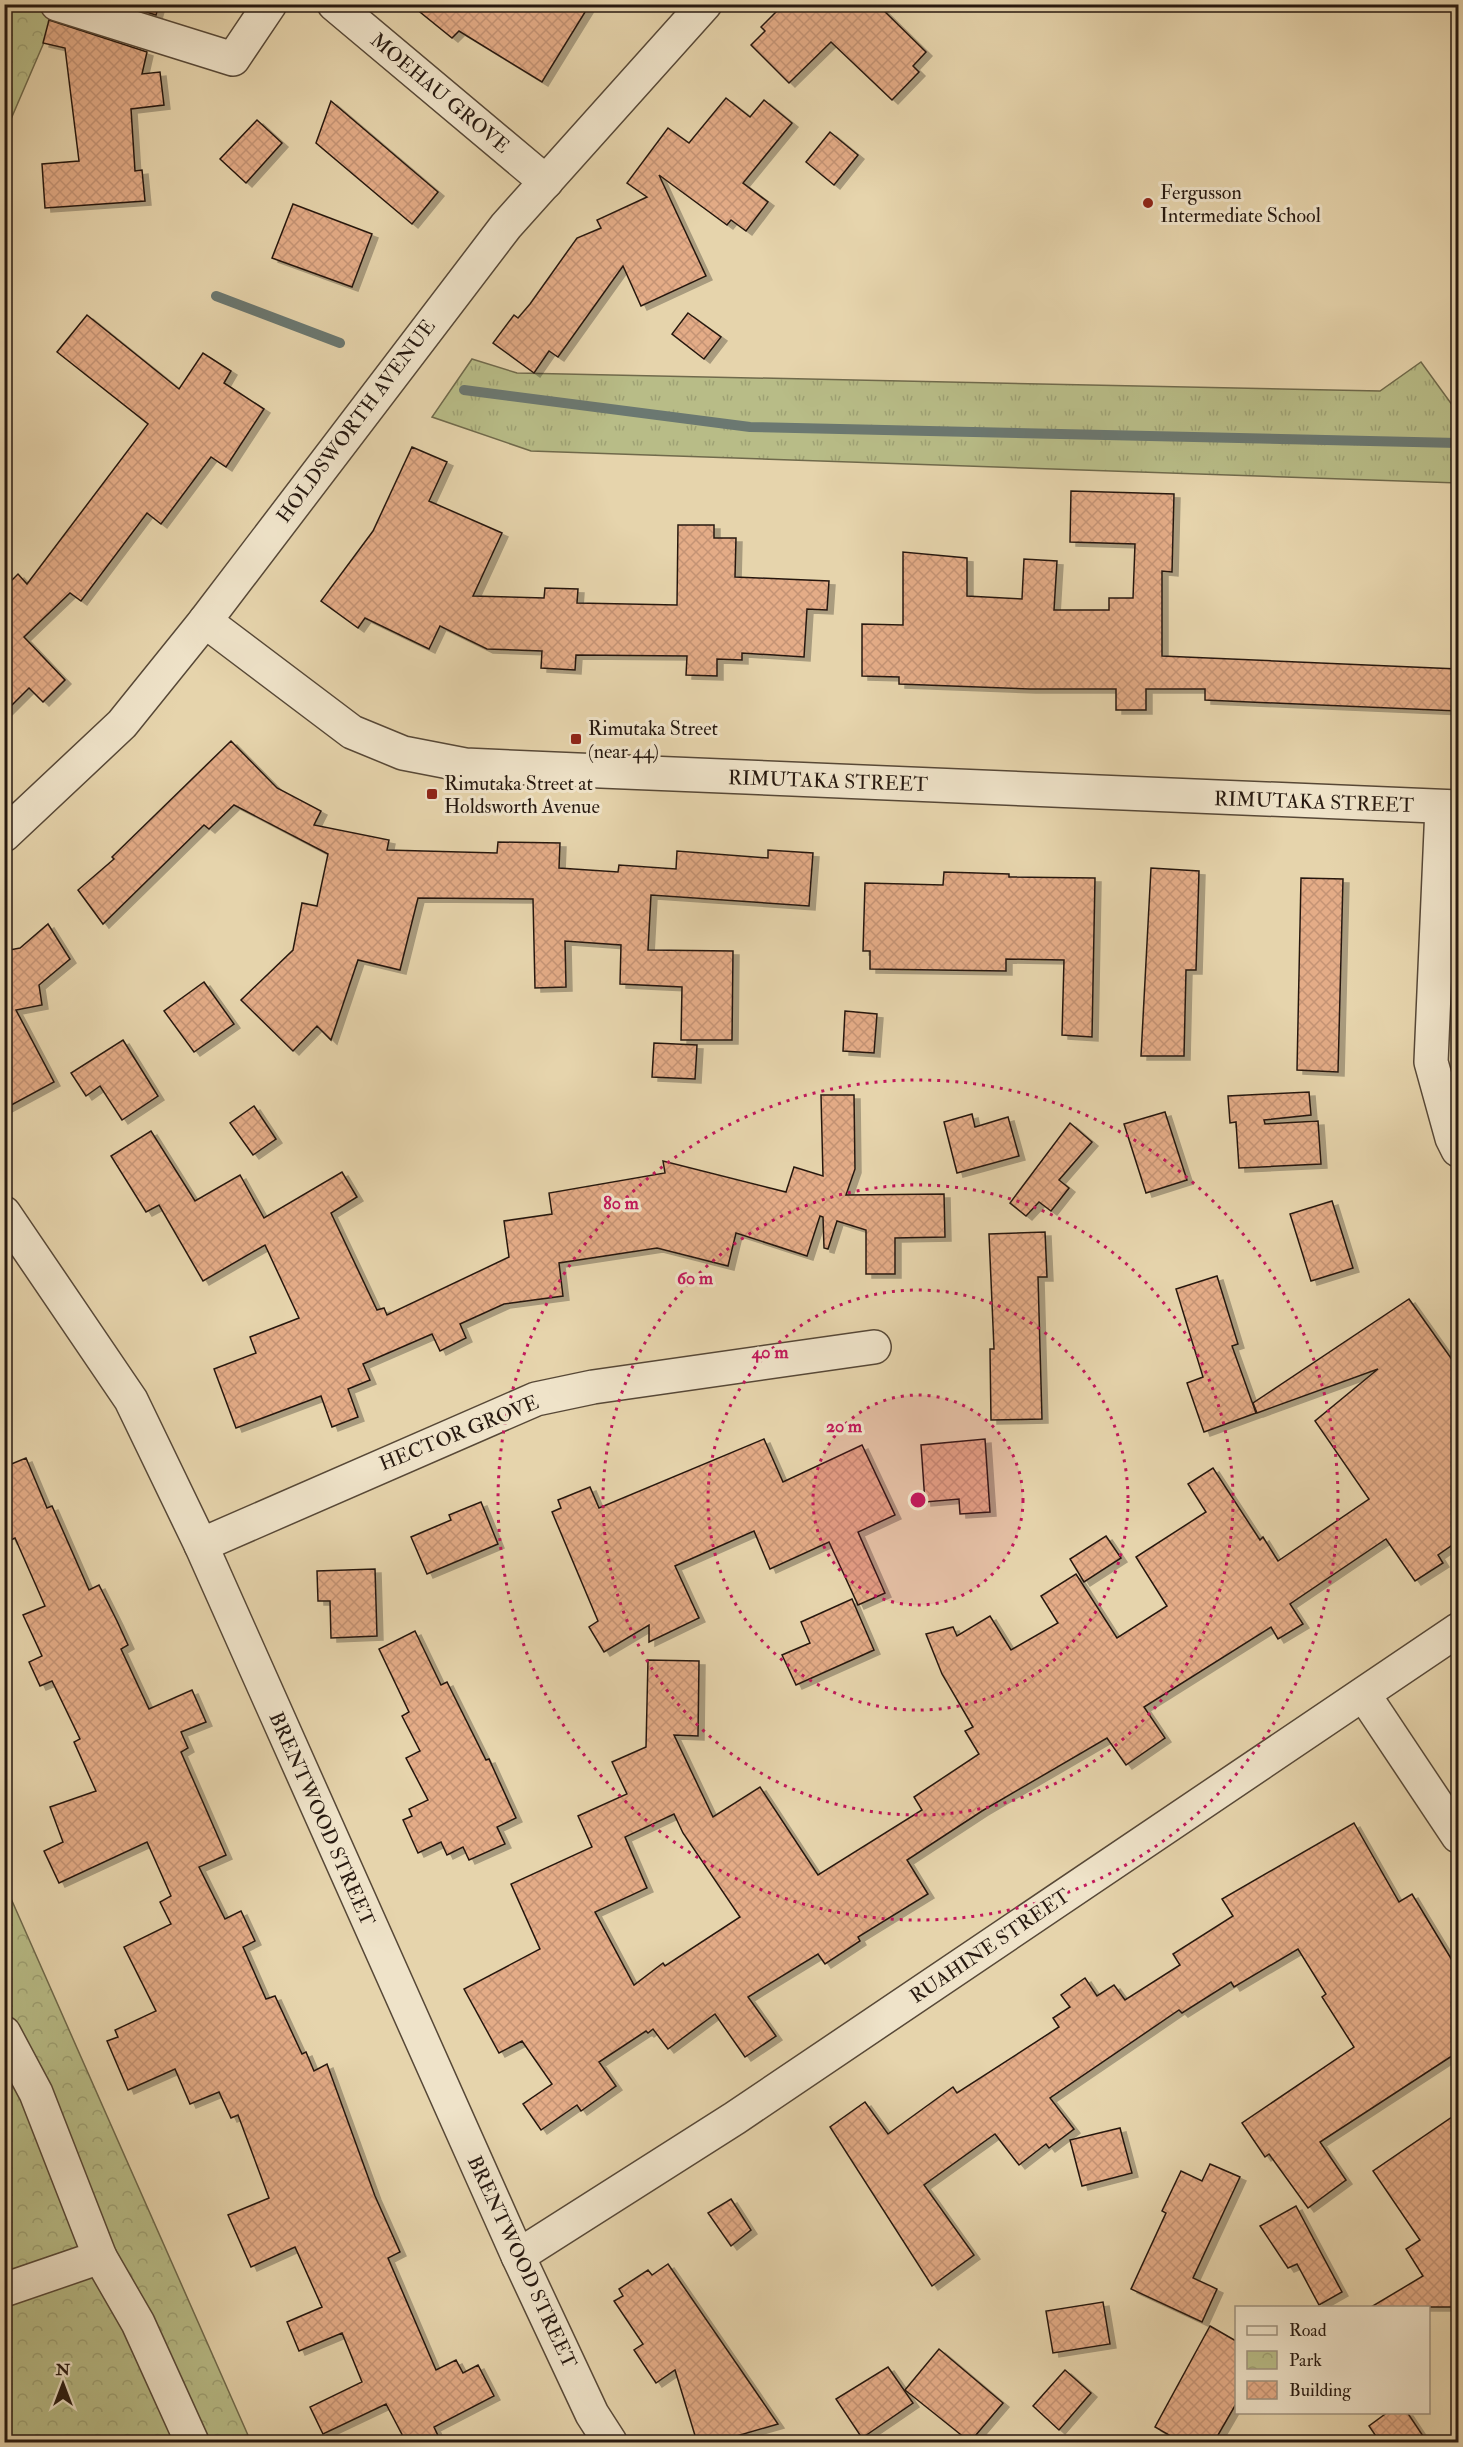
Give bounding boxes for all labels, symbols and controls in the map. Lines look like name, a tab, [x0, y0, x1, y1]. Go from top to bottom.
street label: MOEHAU GROVE	[365, 27, 515, 159]
place label: Fergusson Intermediate School	[1160, 180, 1321, 228]
marker: Fergusson Intermediate School	[1141, 196, 1155, 210]
street label: HOLDSWORTH AVENUE	[271, 314, 441, 528]
place label: Rimutaka Street (near 44)	[588, 716, 719, 764]
marker: Rimutaka Street (near 44)	[569, 732, 583, 746]
street label: RIMUTAKA STREET	[727, 765, 929, 797]
place label: Rimutaka Street at Holdsworth Avenue	[444, 771, 600, 819]
street label: RIMUTAKA STREET	[1213, 786, 1415, 818]
marker: Rimutaka Street at Holdsworth Avenue	[425, 787, 439, 801]
text: 80 m	[603, 1192, 640, 1215]
text: 60 m	[677, 1267, 714, 1290]
text: 40 m	[751, 1341, 789, 1364]
street label: HECTOR GROVE	[376, 1390, 542, 1476]
text: 20 m	[826, 1415, 863, 1438]
centre of rings	[908, 1490, 928, 1510]
street label: BRENTWOOD STREET	[263, 1708, 381, 1930]
street label: RUAHINE STREET	[905, 1883, 1075, 2009]
street label: BRENTWOOD STREET	[462, 2152, 582, 2372]
legend	[1235, 2306, 1430, 2414]
text: Road	[1289, 2319, 1327, 2342]
text: Park	[1289, 2349, 1322, 2372]
north arrow	[33, 2354, 93, 2414]
text: N	[55, 2360, 71, 2380]
text: Building	[1289, 2379, 1352, 2402]

